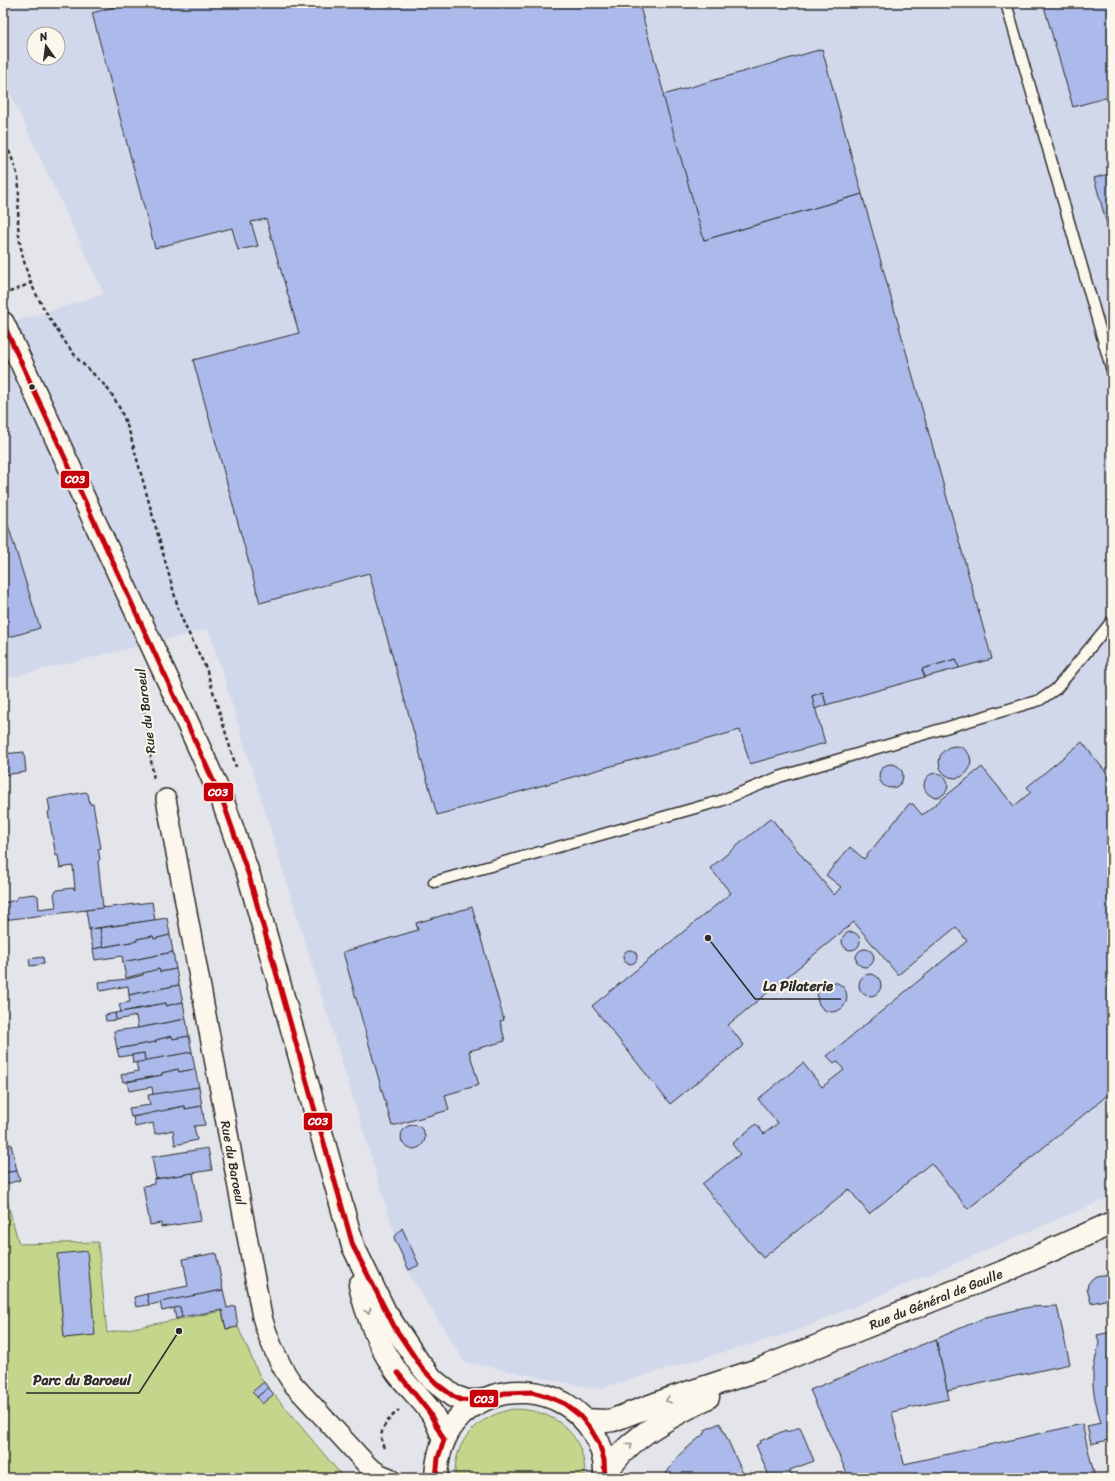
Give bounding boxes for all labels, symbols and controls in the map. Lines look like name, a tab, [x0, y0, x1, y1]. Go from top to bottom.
north arrow	[26, 26, 66, 66]
text: N	[37, 27, 50, 47]
unlabelled marker	[27, 382, 37, 392]
line badge: CO3	[60, 470, 90, 489]
text: CO3	[64, 470, 86, 489]
street label: Rue du Baroeul	[129, 667, 162, 755]
line badge: CO3	[203, 782, 234, 802]
text: CO3	[207, 783, 229, 802]
callout: La Pilaterie	[755, 973, 841, 999]
text: La Pilaterie	[763, 974, 833, 999]
line badge: CO3	[303, 1112, 333, 1131]
text: CO3	[307, 1112, 329, 1131]
street label: Rue du Baroeul	[214, 1119, 252, 1207]
street label: Rue du Général de Gaulle	[866, 1262, 1007, 1336]
one-way arrow	[363, 1308, 372, 1315]
callout: Parc du Baroeul	[26, 1367, 139, 1393]
text: Parc du Baroeul	[33, 1368, 132, 1393]
line badge: CO3	[469, 1389, 499, 1408]
text: CO3	[473, 1390, 495, 1409]
one-way arrow	[664, 1395, 671, 1404]
one-way arrow	[625, 1442, 632, 1449]

